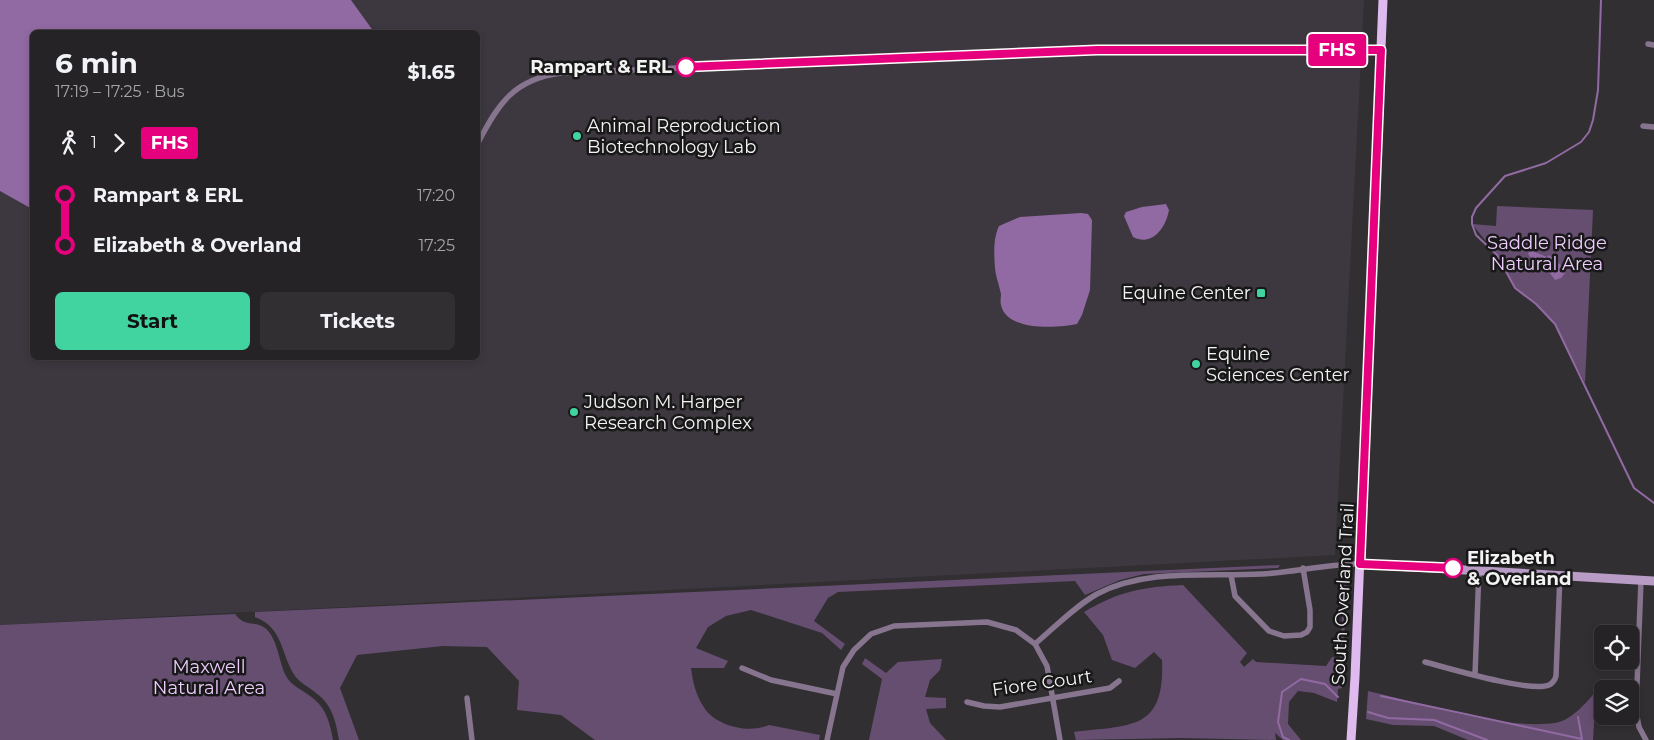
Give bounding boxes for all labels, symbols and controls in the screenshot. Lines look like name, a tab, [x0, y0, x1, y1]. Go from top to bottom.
line badge: FHS	[1308, 34, 1366, 66]
text: FHS	[1318, 39, 1356, 61]
text: 6 min	[55, 46, 138, 80]
place label: Rampart & ERL	[530, 56, 672, 78]
marker: Rampart & ERL	[676, 57, 696, 77]
text: $1.65	[407, 61, 455, 84]
text: 17:19 – 17:25 · Bus	[55, 82, 185, 101]
place label: Animal Reproduction Biotechnology Lab	[587, 115, 781, 158]
icon: walk	[55, 129, 83, 157]
icon: forward	[105, 129, 133, 157]
marker: Animal Reproduction Biotechnology Lab	[571, 130, 583, 142]
text: FHS	[151, 132, 188, 154]
text: 1	[91, 133, 97, 152]
text: Rampart & ERL	[93, 184, 243, 207]
text: 17:20	[417, 186, 455, 205]
park label: Saddle Ridge Natural Area	[1487, 232, 1607, 275]
text: Elizabeth & Overland	[93, 234, 301, 257]
text: 17:25	[419, 236, 455, 255]
place label: Equine Center	[1122, 282, 1251, 304]
marker: Equine Center	[1255, 287, 1267, 299]
button: Start	[55, 292, 250, 350]
button: Tickets	[260, 292, 455, 350]
place label: Equine Sciences Center	[1206, 343, 1350, 386]
marker: Equine Sciences Center	[1190, 358, 1202, 370]
place label: Judson M. Harper Research Complex	[583, 391, 752, 434]
marker: Judson M. Harper Research Complex	[568, 406, 580, 418]
street label: South Overland Trail	[1327, 502, 1359, 686]
place label: Elizabeth & Overland	[1467, 547, 1571, 590]
marker: Elizabeth & Overland	[1443, 558, 1463, 578]
map controls	[1594, 625, 1639, 725]
button: locate	[1594, 625, 1639, 670]
park label: Maxwell Natural Area	[153, 656, 265, 699]
street label: Fiore Court	[991, 665, 1093, 701]
button: layers	[1594, 680, 1639, 725]

